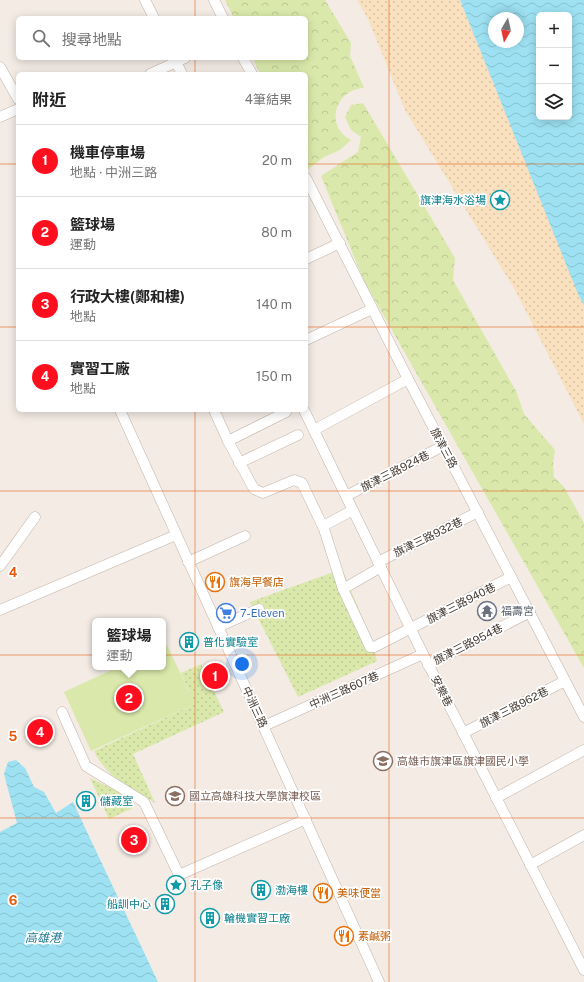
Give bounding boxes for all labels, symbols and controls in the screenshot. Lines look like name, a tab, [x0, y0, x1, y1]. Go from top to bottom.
north arrow	[488, 12, 524, 48]
map controls	[536, 12, 572, 120]
button: +	[536, 12, 572, 48]
search box	[16, 16, 308, 60]
icon: search	[30, 27, 52, 49]
text: 搜尋地點	[62, 31, 122, 48]
button: −	[536, 48, 572, 84]
button: layers	[536, 84, 572, 120]
text: 附近	[32, 90, 66, 110]
text: 4筆結果	[245, 92, 292, 107]
text: 機車停車場	[70, 144, 145, 161]
text: 1	[42, 153, 48, 168]
text: 20 m	[262, 153, 292, 168]
text: 地點 · 中洲三路	[70, 165, 157, 180]
place icon: 旗津海水浴場	[489, 189, 511, 211]
place label: 旗津海水浴場	[420, 194, 486, 206]
text: 籃球場	[70, 216, 115, 233]
text: 2	[41, 225, 49, 240]
text: 80 m	[261, 225, 292, 240]
text: 運動	[70, 237, 96, 252]
text: 行政大樓(鄭和樓)	[70, 288, 185, 305]
text: 3	[41, 297, 49, 312]
text: 140 m	[256, 297, 292, 312]
text: 地點	[70, 309, 96, 324]
text: 實習工廠	[70, 360, 130, 377]
text: 4	[41, 369, 49, 384]
text: 150 m	[256, 369, 292, 384]
text: 地點	[70, 381, 96, 396]
street label: 旗津三路	[428, 426, 460, 470]
street label: 旗津三路924巷	[359, 449, 431, 493]
street label: 旗津三路932巷	[392, 515, 464, 559]
text: 4	[9, 565, 18, 580]
restaurant icon: 旗海早餐店	[204, 571, 226, 593]
place label: 旗海早餐店	[229, 576, 284, 588]
street label: 旗津三路940巷	[425, 581, 497, 625]
temple icon: 福壽宮	[476, 600, 498, 622]
supermarket icon: 7-Eleven	[215, 602, 237, 624]
place label: 福壽宮	[501, 605, 534, 617]
place label: 7-Eleven	[240, 607, 285, 619]
popup	[92, 618, 166, 670]
street label: 旗津三路954巷	[431, 621, 505, 667]
text: 籃球場	[106, 627, 152, 644]
building icon: 普化實驗室	[178, 631, 200, 653]
place label: 普化實驗室	[203, 636, 258, 648]
text: 運動	[106, 648, 133, 663]
your location	[232, 654, 252, 674]
pin: 1	[202, 661, 228, 691]
street label: 中洲三路607巷	[307, 669, 381, 711]
street label: 安樂巷	[429, 674, 455, 708]
pin: 2	[116, 683, 142, 713]
street label: 中洲三路	[240, 685, 270, 729]
street label: 旗津三路962巷	[478, 685, 550, 729]
pin: 4	[27, 717, 53, 747]
text: 5	[9, 729, 18, 744]
school or university icon: 高雄市旗津區旗津國民小學	[372, 750, 394, 772]
place label: 高雄市旗津區旗津國民小學	[397, 755, 529, 767]
school or university icon: 國立高雄科技大學旗津校區	[164, 785, 186, 807]
building icon: 儲藏室	[75, 790, 97, 812]
place label: 國立高雄科技大學旗津校區	[189, 790, 321, 802]
place label: 儲藏室	[100, 795, 133, 807]
pin: 3	[121, 825, 147, 855]
place icon: 孔子像	[165, 874, 187, 896]
place label: 孔子像	[190, 879, 223, 891]
building icon: 渤海樓	[250, 879, 272, 901]
restaurant icon: 美味便當	[312, 882, 334, 904]
place label: 渤海樓	[275, 884, 308, 896]
place label: 美味便當	[337, 887, 381, 899]
text: 6	[9, 893, 18, 908]
building icon: 船訓中心	[154, 893, 176, 915]
place label: 船訓中心	[107, 898, 151, 910]
building icon: 輪機實習工廠	[199, 907, 221, 929]
place label: 輪機實習工廠	[224, 912, 290, 924]
restaurant icon: 素鹹粥	[333, 925, 355, 947]
place label: 素鹹粥	[358, 930, 391, 942]
water label: 高雄港	[25, 931, 63, 945]

